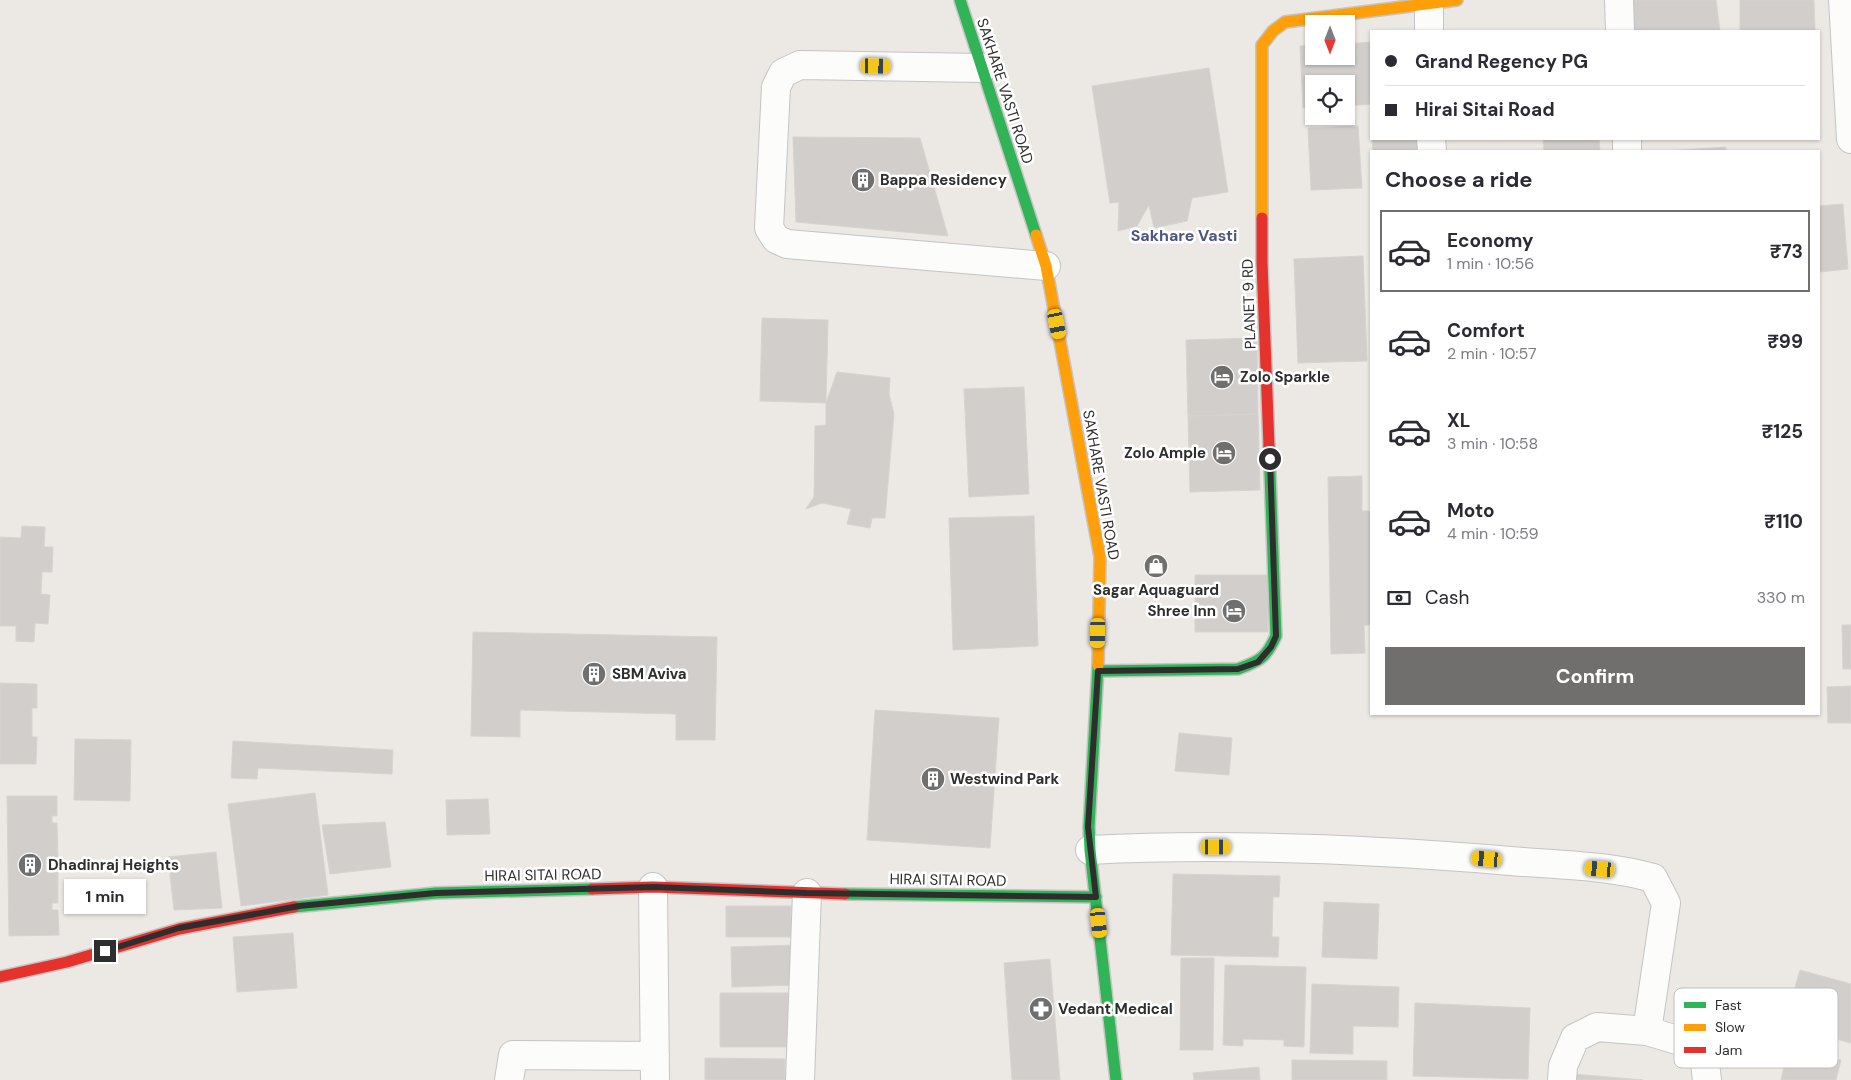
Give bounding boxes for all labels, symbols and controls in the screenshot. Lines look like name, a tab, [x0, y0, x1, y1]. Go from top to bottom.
north arrow	[1305, 15, 1355, 65]
map controls	[1305, 15, 1355, 125]
street label: SAKHARE VASTI ROAD	[972, 16, 1038, 166]
text: Grand Regency PG	[1415, 49, 1588, 74]
car	[860, 58, 891, 74]
button: locate	[1305, 75, 1355, 125]
text: Hirai Sitai Road	[1415, 97, 1555, 122]
text: Choose a ride	[1385, 165, 1533, 194]
building icon: Bappa Residency	[850, 167, 876, 193]
place label: Bappa Residency	[880, 170, 1007, 190]
district label: Sakhare Vasti	[1131, 225, 1237, 246]
text: Economy	[1447, 228, 1534, 253]
icon: car	[1387, 229, 1432, 274]
text: ₹73	[1770, 239, 1803, 264]
text: 1 min · 10:56	[1447, 253, 1534, 274]
street label: PLANET 9 RD	[1237, 258, 1261, 350]
car	[1046, 308, 1067, 340]
text: Comfort	[1447, 318, 1525, 343]
icon: car	[1387, 319, 1432, 364]
text: ₹99	[1767, 329, 1803, 354]
text: 2 min · 10:57	[1447, 343, 1537, 364]
hotel icon: Zolo Sparkle	[1209, 364, 1235, 390]
place label: Zolo Sparkle	[1240, 367, 1330, 387]
street label: SAKHARE VASTI ROAD	[1078, 408, 1124, 562]
text: XL	[1447, 408, 1470, 433]
icon: car	[1387, 409, 1432, 454]
text: ₹125	[1762, 419, 1803, 444]
text: 3 min · 10:58	[1447, 433, 1538, 454]
hotel icon: Zolo Ample	[1211, 440, 1237, 466]
place label: Zolo Ample	[1124, 443, 1206, 463]
route start	[1259, 448, 1281, 470]
text: Moto	[1447, 498, 1495, 523]
icon: car	[1387, 499, 1432, 544]
text: ₹110	[1764, 509, 1803, 534]
text: 4 min · 10:59	[1447, 523, 1538, 544]
shop icon: Sagar Aquaguard	[1143, 553, 1169, 579]
place label: Sagar Aquaguard	[1093, 580, 1219, 600]
icon: cash	[1385, 584, 1413, 612]
text: Cash	[1425, 585, 1469, 610]
text: 330 m	[1757, 587, 1805, 608]
hotel icon: Shree Inn	[1221, 598, 1247, 624]
place label: Shree Inn	[1147, 601, 1216, 621]
car	[1090, 618, 1105, 648]
button: Confirm	[1385, 647, 1805, 705]
building icon: SBM Aviva	[581, 661, 607, 687]
place label: SBM Aviva	[612, 664, 687, 684]
building icon: Westwind Park	[920, 766, 946, 792]
place label: Westwind Park	[950, 769, 1059, 789]
car	[1201, 840, 1231, 855]
car	[1471, 850, 1502, 868]
building icon: Dhadinraj Heights	[17, 852, 43, 878]
place label: Dhadinraj Heights	[48, 855, 179, 875]
car	[1584, 860, 1615, 878]
street label: HIRAI SITAI ROAD	[484, 864, 602, 886]
street label: HIRAI SITAI ROAD	[889, 869, 1007, 891]
callout: 1 min	[64, 878, 146, 914]
text: 1 min	[86, 886, 124, 907]
car	[1089, 907, 1108, 939]
route end	[94, 940, 116, 962]
legend	[1674, 988, 1838, 1068]
pharmacy icon: Vedant Medical	[1028, 996, 1054, 1022]
text: Fast	[1715, 996, 1742, 1014]
place label: Vedant Medical	[1058, 999, 1173, 1019]
text: Slow	[1715, 1018, 1745, 1036]
text: Jam	[1715, 1041, 1742, 1059]

